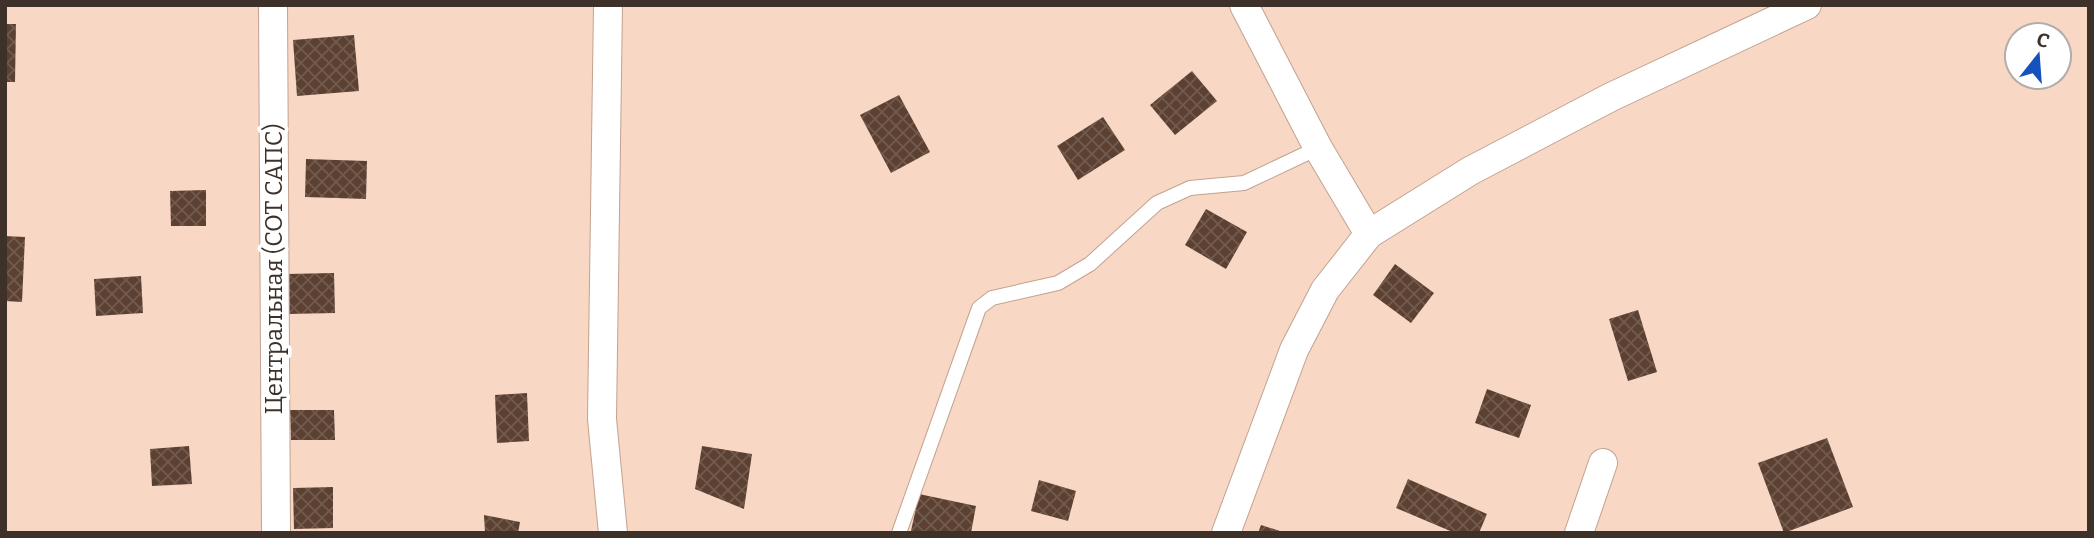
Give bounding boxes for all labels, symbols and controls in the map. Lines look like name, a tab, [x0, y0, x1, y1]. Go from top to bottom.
north arrow	[2003, 21, 2073, 91]
text: С	[2034, 27, 2052, 53]
street label: Центральная (СОТ САПС)	[260, 123, 288, 415]

